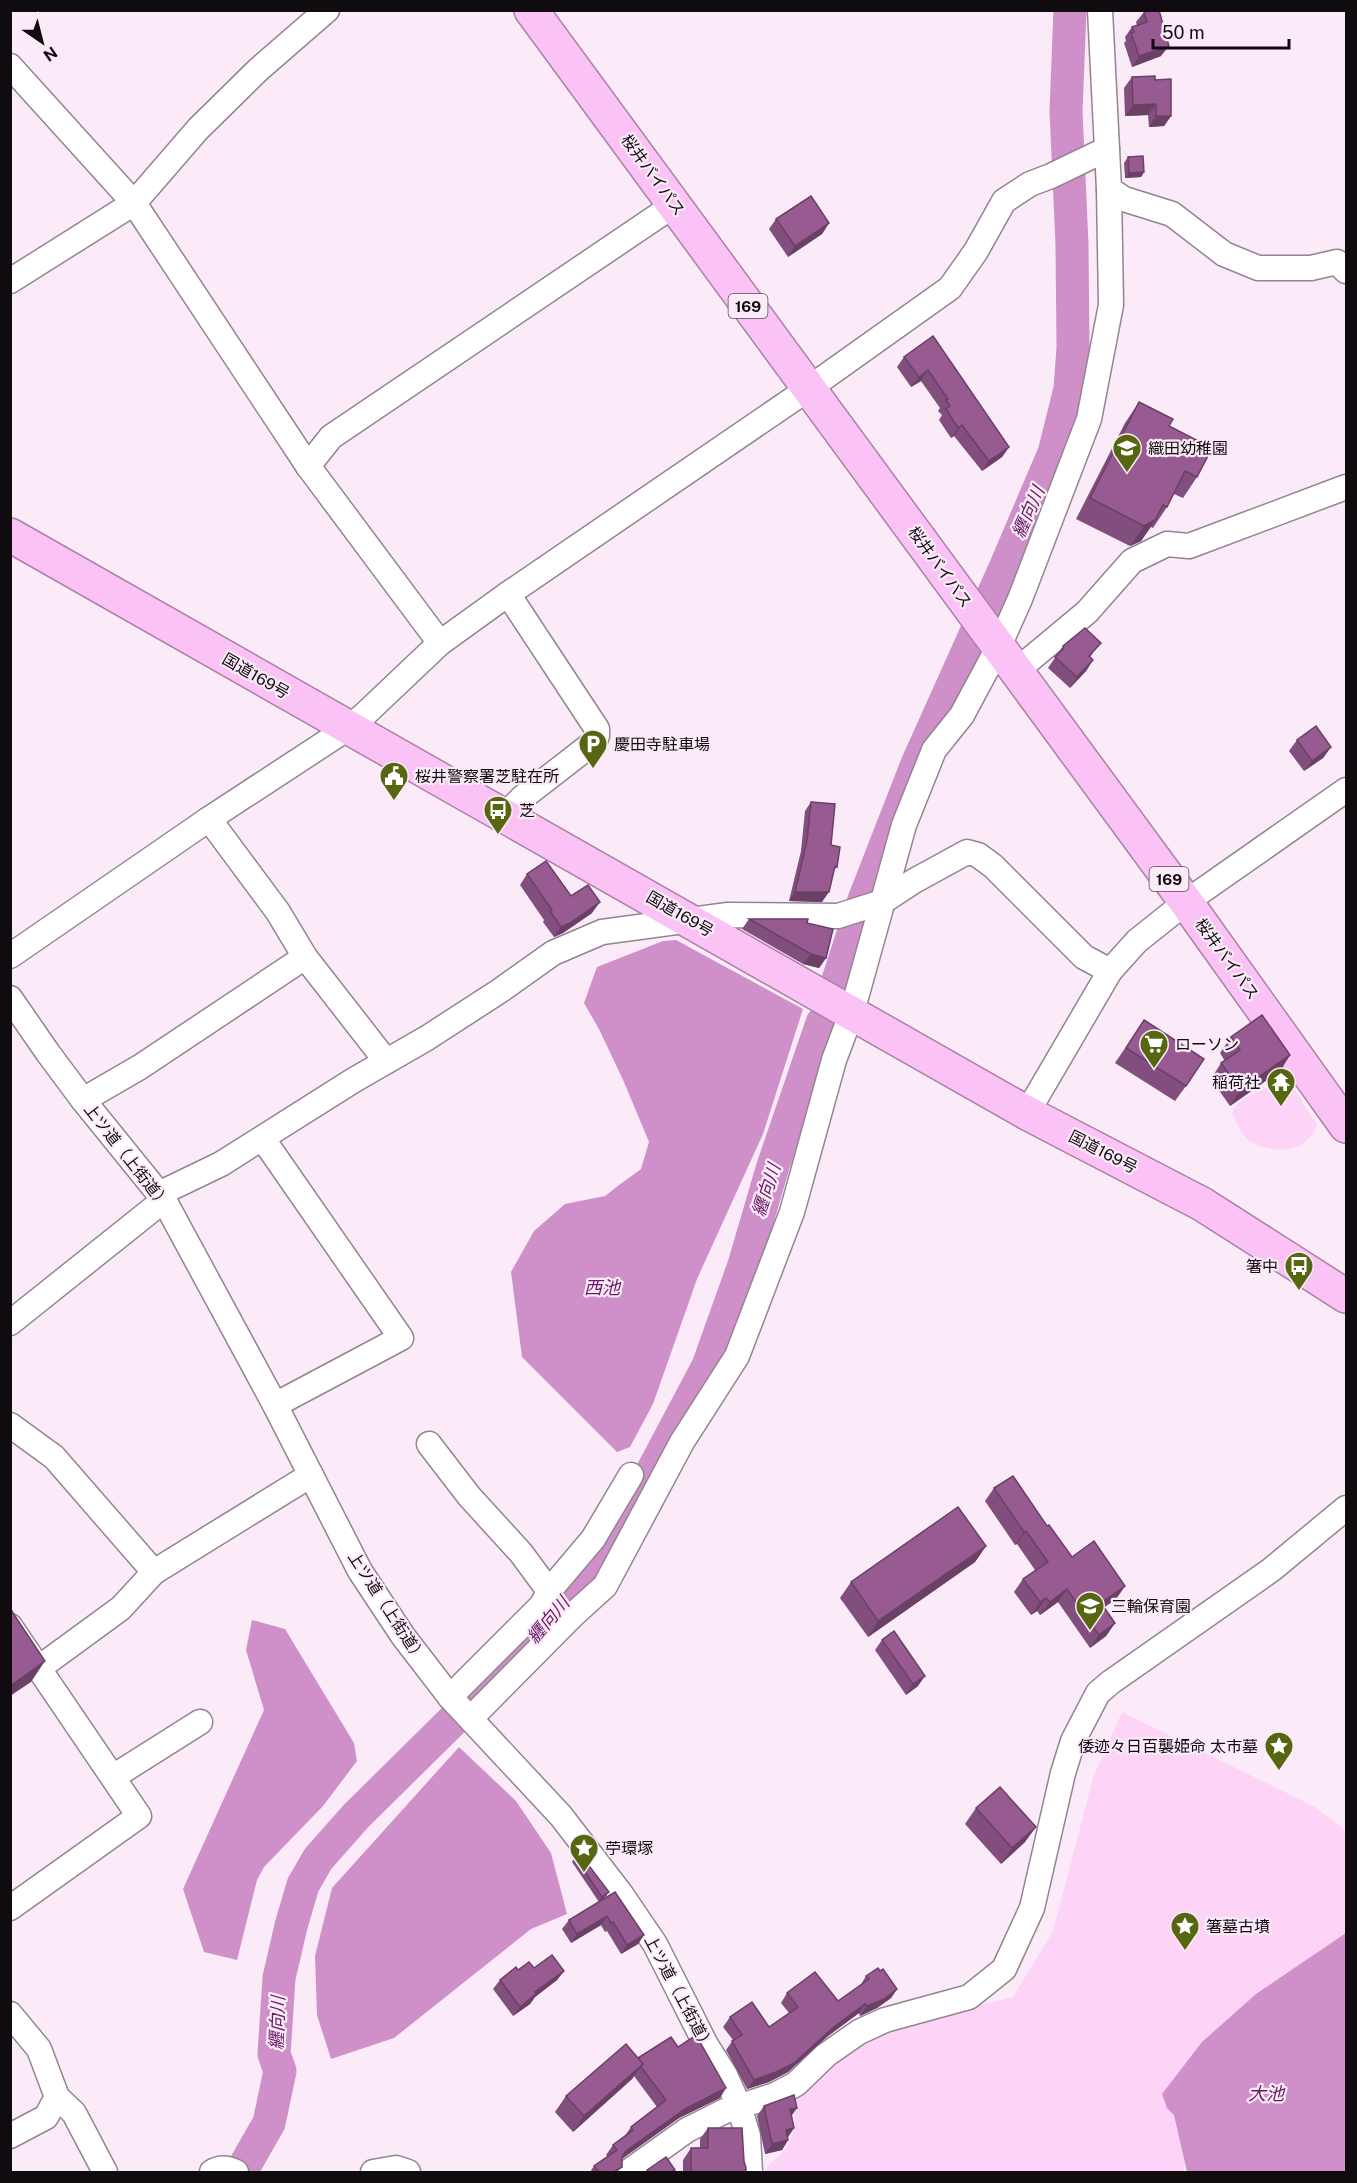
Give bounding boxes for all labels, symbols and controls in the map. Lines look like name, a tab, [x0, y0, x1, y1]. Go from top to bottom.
north arrow	[12, 12, 72, 72]
scale bar	[1153, 12, 1290, 50]
text: 50 m	[1162, 22, 1205, 43]
text: N	[40, 43, 61, 65]
street label: 桜井バイパス	[617, 131, 689, 219]
road number: 169	[728, 294, 768, 318]
school or university icon: 織田幼稚園	[1111, 432, 1143, 474]
place label: 織田幼稚園	[1148, 439, 1228, 458]
water label: 纒向川	[1007, 481, 1049, 541]
street label: 桜井バイパス	[904, 523, 976, 611]
street label: 国道169号	[219, 649, 293, 703]
parking icon: 慶田寺駐車場	[577, 728, 609, 770]
place label: 慶田寺駐車場	[614, 735, 710, 754]
public building icon: 桜井警察署芝駐在所	[378, 760, 410, 802]
place label: 桜井警察署芝駐在所	[415, 767, 559, 786]
bus stop icon: 芝	[482, 794, 514, 836]
place label: 芝	[519, 801, 535, 820]
road number: 169	[1150, 867, 1188, 891]
street label: 国道169号	[643, 887, 717, 941]
street label: 桜井バイパス	[1191, 915, 1263, 1003]
supermarket icon: ローソン	[1138, 1028, 1170, 1070]
place label: ローソン	[1175, 1035, 1239, 1054]
temple icon: 稲荷社	[1265, 1066, 1297, 1108]
place label: 稲荷社	[1212, 1073, 1260, 1092]
street label: 上ツ道（上街道）	[80, 1100, 174, 1212]
street label: 国道169号	[1066, 1127, 1140, 1177]
water label: 纒向川	[748, 1159, 785, 1219]
bus stop icon: 箸中	[1283, 1250, 1315, 1292]
place label: 箸中	[1246, 1257, 1278, 1276]
water label: 西池	[584, 1277, 622, 1298]
street label: 上ツ道（上街道）	[344, 1548, 430, 1666]
school or university icon: 三輪保育園	[1074, 1590, 1106, 1632]
water label: 纒向川	[523, 1591, 575, 1647]
place label: 三輪保育園	[1111, 1597, 1191, 1616]
place icon: 倭迹々日百襲姫命 太市墓	[1263, 1730, 1295, 1772]
place label: 倭迹々日百襲姫命 太市墓	[1078, 1737, 1258, 1756]
place icon: 苧環塚	[568, 1832, 600, 1874]
place label: 苧環塚	[605, 1839, 653, 1858]
place icon: 箸墓古墳	[1169, 1910, 1201, 1952]
place label: 箸墓古墳	[1206, 1917, 1270, 1936]
street label: 上ツ道（上街道）	[641, 1932, 717, 2054]
water label: 纒向川	[266, 1994, 289, 2050]
water label: 大池	[1248, 2083, 1286, 2104]

